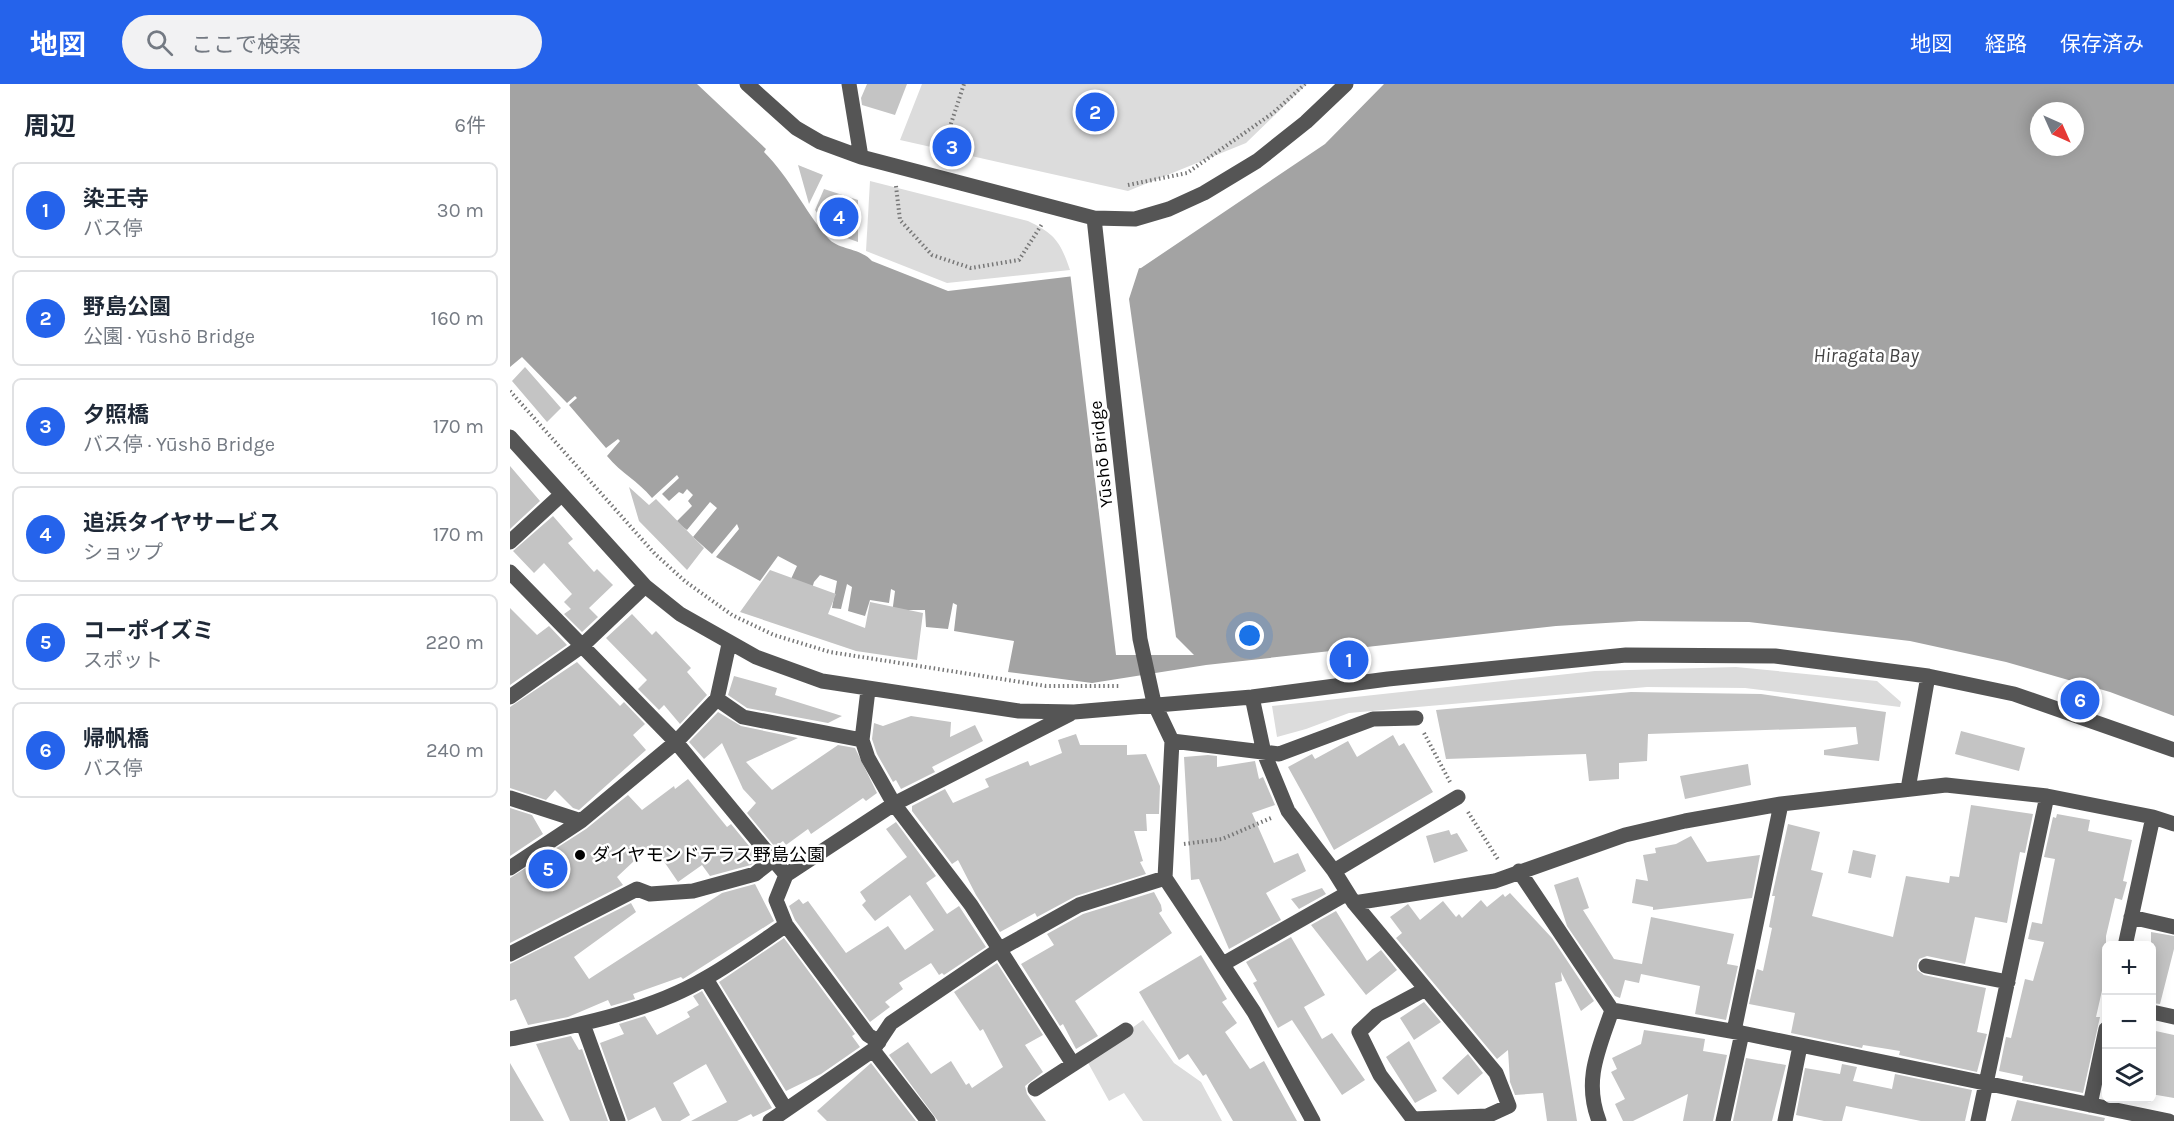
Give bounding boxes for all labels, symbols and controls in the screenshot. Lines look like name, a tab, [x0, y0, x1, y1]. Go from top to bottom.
search box	[122, 15, 542, 69]
icon: search	[143, 26, 176, 59]
text: 地図	[30, 28, 86, 61]
text: ここで検索	[191, 32, 301, 58]
text: 地図	[1910, 32, 1952, 56]
text: 経路	[1985, 32, 2027, 56]
text: 保存済み	[2060, 32, 2144, 56]
pin: 2	[1076, 90, 1114, 135]
north arrow	[2030, 102, 2084, 156]
text: 周辺	[24, 111, 76, 142]
text: 6件	[455, 114, 486, 137]
pin: 3	[932, 124, 972, 170]
text: 染王寺	[83, 186, 149, 212]
pin: 4	[820, 194, 858, 240]
text: 1	[42, 199, 49, 222]
text: 30 m	[437, 199, 484, 222]
text: バス停	[83, 217, 143, 240]
text: 野島公園	[83, 294, 171, 320]
text: 2	[39, 307, 52, 330]
text: 160 m	[431, 307, 484, 330]
text: 公園 · Yūshō Bridge	[83, 325, 255, 348]
water label: Hiragata Bay	[1813, 344, 1920, 367]
street label: Yūshō Bridge	[1084, 400, 1118, 508]
text: 夕照橋	[83, 402, 149, 428]
text: 3	[39, 415, 52, 438]
text: 170 m	[433, 415, 484, 438]
text: バス停 · Yūshō Bridge	[83, 433, 275, 456]
text: 追浜タイヤサービス	[83, 510, 280, 536]
text: 4	[40, 523, 51, 546]
text: 170 m	[433, 523, 484, 546]
text: ショップ	[83, 541, 163, 564]
text: コーポイズミ	[83, 618, 214, 644]
your location	[1235, 621, 1264, 650]
text: 5	[40, 631, 51, 654]
text: 220 m	[425, 631, 484, 654]
pin: 1	[1330, 638, 1368, 682]
text: スポット	[83, 649, 163, 672]
pin: 6	[2060, 678, 2100, 722]
text: 帰帆橋	[83, 726, 149, 752]
text: 6	[39, 739, 52, 762]
text: 240 m	[426, 739, 484, 762]
text: バス停	[83, 757, 143, 780]
place label: ダイヤモンドテラス野島公園	[592, 844, 825, 866]
pin: 5	[528, 846, 567, 892]
marker: ダイヤモンドテラス野島公園	[573, 848, 587, 862]
map controls	[2102, 941, 2156, 1103]
button: +	[2102, 941, 2156, 995]
button: −	[2102, 995, 2156, 1049]
button: layers	[2102, 1049, 2156, 1103]

